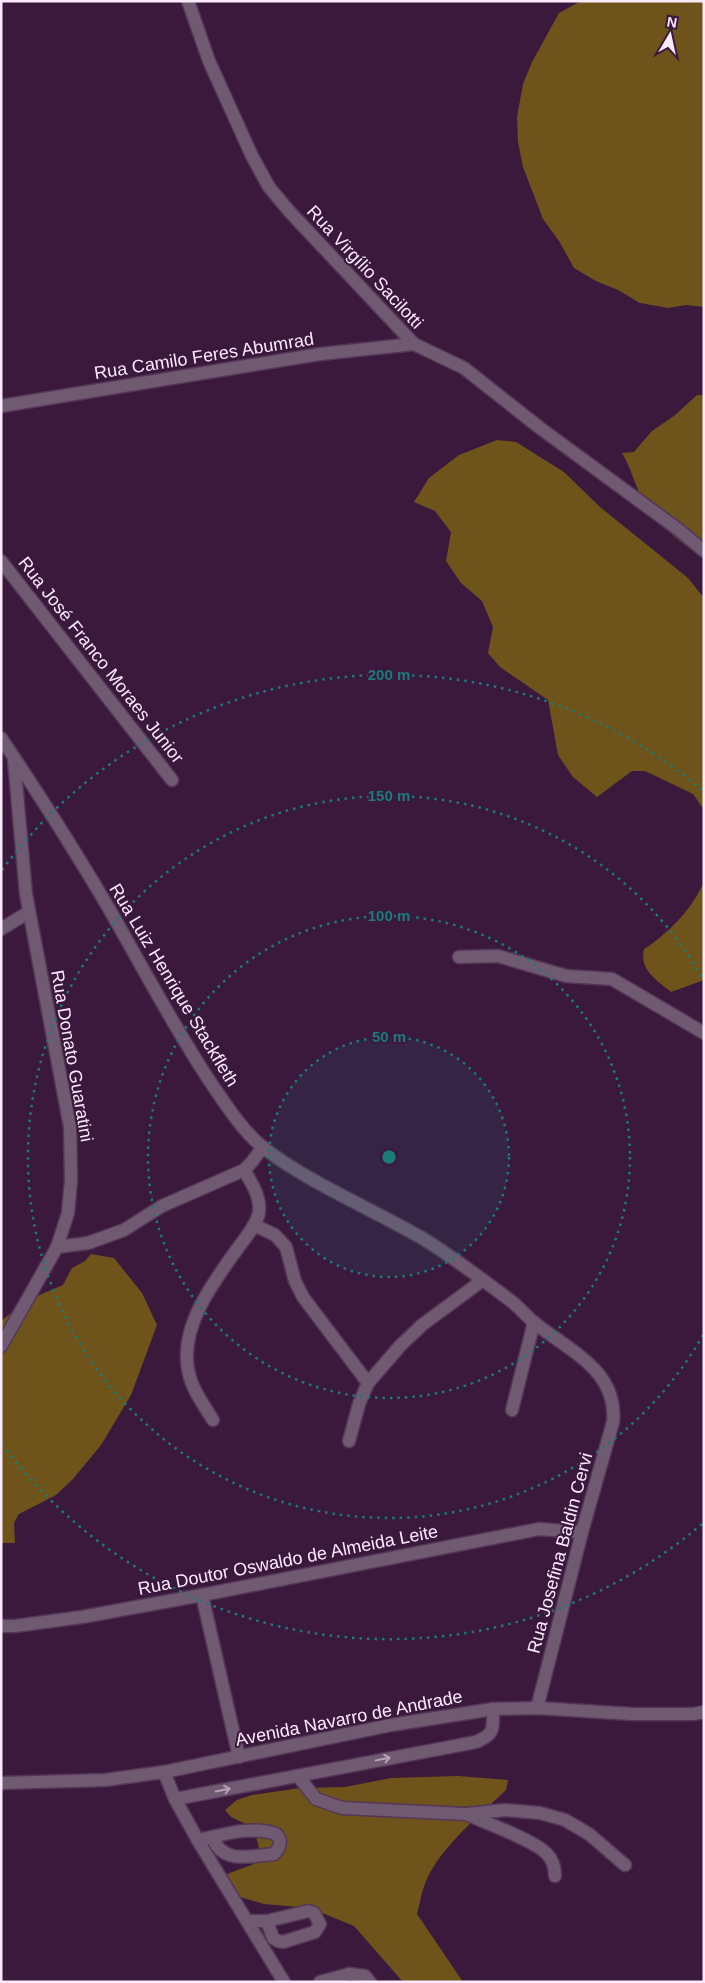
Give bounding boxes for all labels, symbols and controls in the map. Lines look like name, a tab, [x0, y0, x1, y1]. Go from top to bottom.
north arrow	[645, 10, 695, 60]
text: N	[666, 13, 678, 31]
street label: Rua Virgílio Sacilotti	[303, 201, 427, 333]
street label: Rua Camilo Feres Abumrad	[93, 329, 315, 383]
street label: Rua José Franco Moraes Junior	[14, 553, 188, 767]
text: 200 m	[368, 666, 410, 683]
text: 150 m	[368, 787, 410, 804]
street label: Rua Luiz Henrique Stackfleth	[105, 880, 243, 1090]
text: 100 m	[368, 907, 410, 924]
street label: Rua Donato Guaratini	[47, 969, 97, 1143]
text: 50 m	[372, 1028, 406, 1045]
centre of rings	[380, 1148, 398, 1166]
street label: Rua Josefina Baldin Cervi	[524, 1450, 596, 1656]
street label: Rua Doutor Oswaldo de Almeida Leite	[136, 1521, 440, 1599]
street label: Avenida Navarro de Andrade	[234, 1686, 464, 1750]
one-way arrow	[374, 1754, 390, 1764]
one-way arrow	[215, 1784, 231, 1794]

